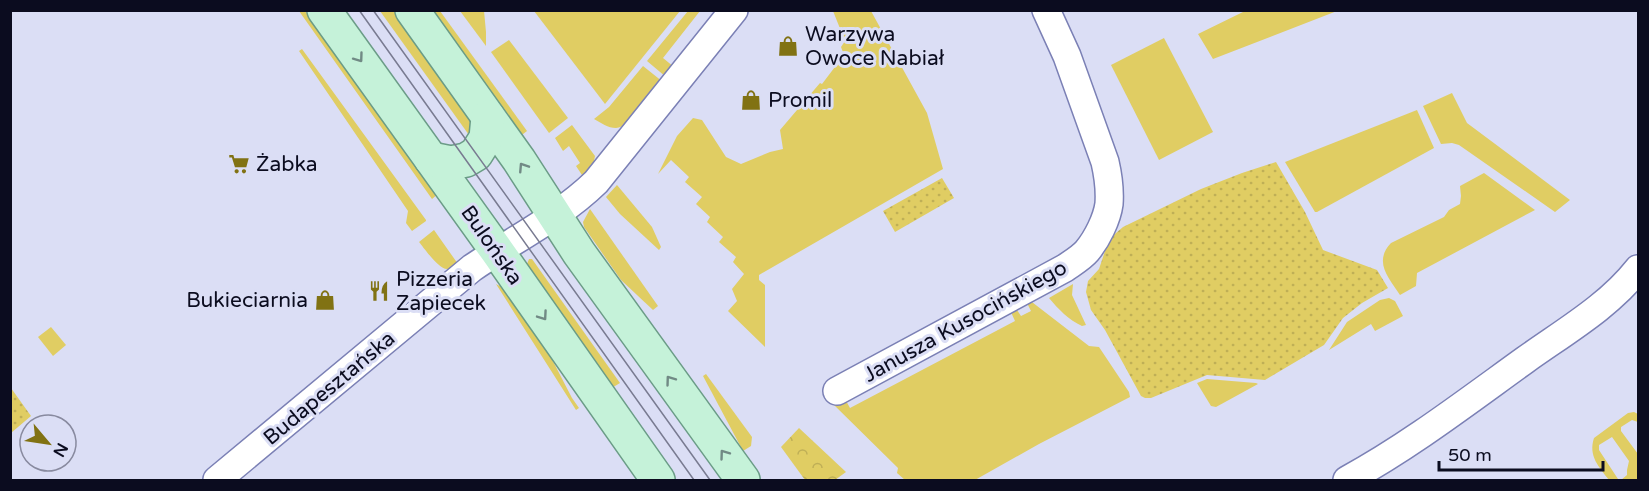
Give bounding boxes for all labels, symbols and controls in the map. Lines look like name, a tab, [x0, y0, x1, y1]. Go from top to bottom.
place label: Warzywa Owoce Nabiał	[805, 22, 945, 71]
shop icon: Warzywa Owoce Nabiał	[776, 34, 800, 58]
one-way arrow	[352, 51, 363, 62]
shop icon: Promil	[739, 88, 763, 112]
place label: Promil	[768, 88, 832, 113]
supermarket icon: Żabka	[227, 152, 251, 176]
place label: Żabka	[256, 152, 318, 177]
one-way arrow	[519, 162, 530, 173]
street label: Bulońska	[455, 201, 528, 290]
street label: Janusza Kusocińskiego	[859, 255, 1071, 388]
place label: Pizzeria Zapiecek	[396, 267, 486, 316]
restaurant icon: Pizzeria Zapiecek	[367, 279, 391, 303]
place label: Bukieciarnia	[186, 288, 308, 313]
shop icon: Bukieciarnia	[313, 288, 337, 312]
one-way arrow	[536, 309, 547, 320]
street label: Budapesztańska	[259, 326, 400, 451]
one-way arrow	[667, 376, 678, 387]
north arrow	[18, 413, 78, 473]
scale bar	[1439, 434, 1602, 472]
text: N	[48, 439, 72, 460]
text: 50 m	[1448, 444, 1492, 466]
one-way arrow	[720, 450, 731, 461]

